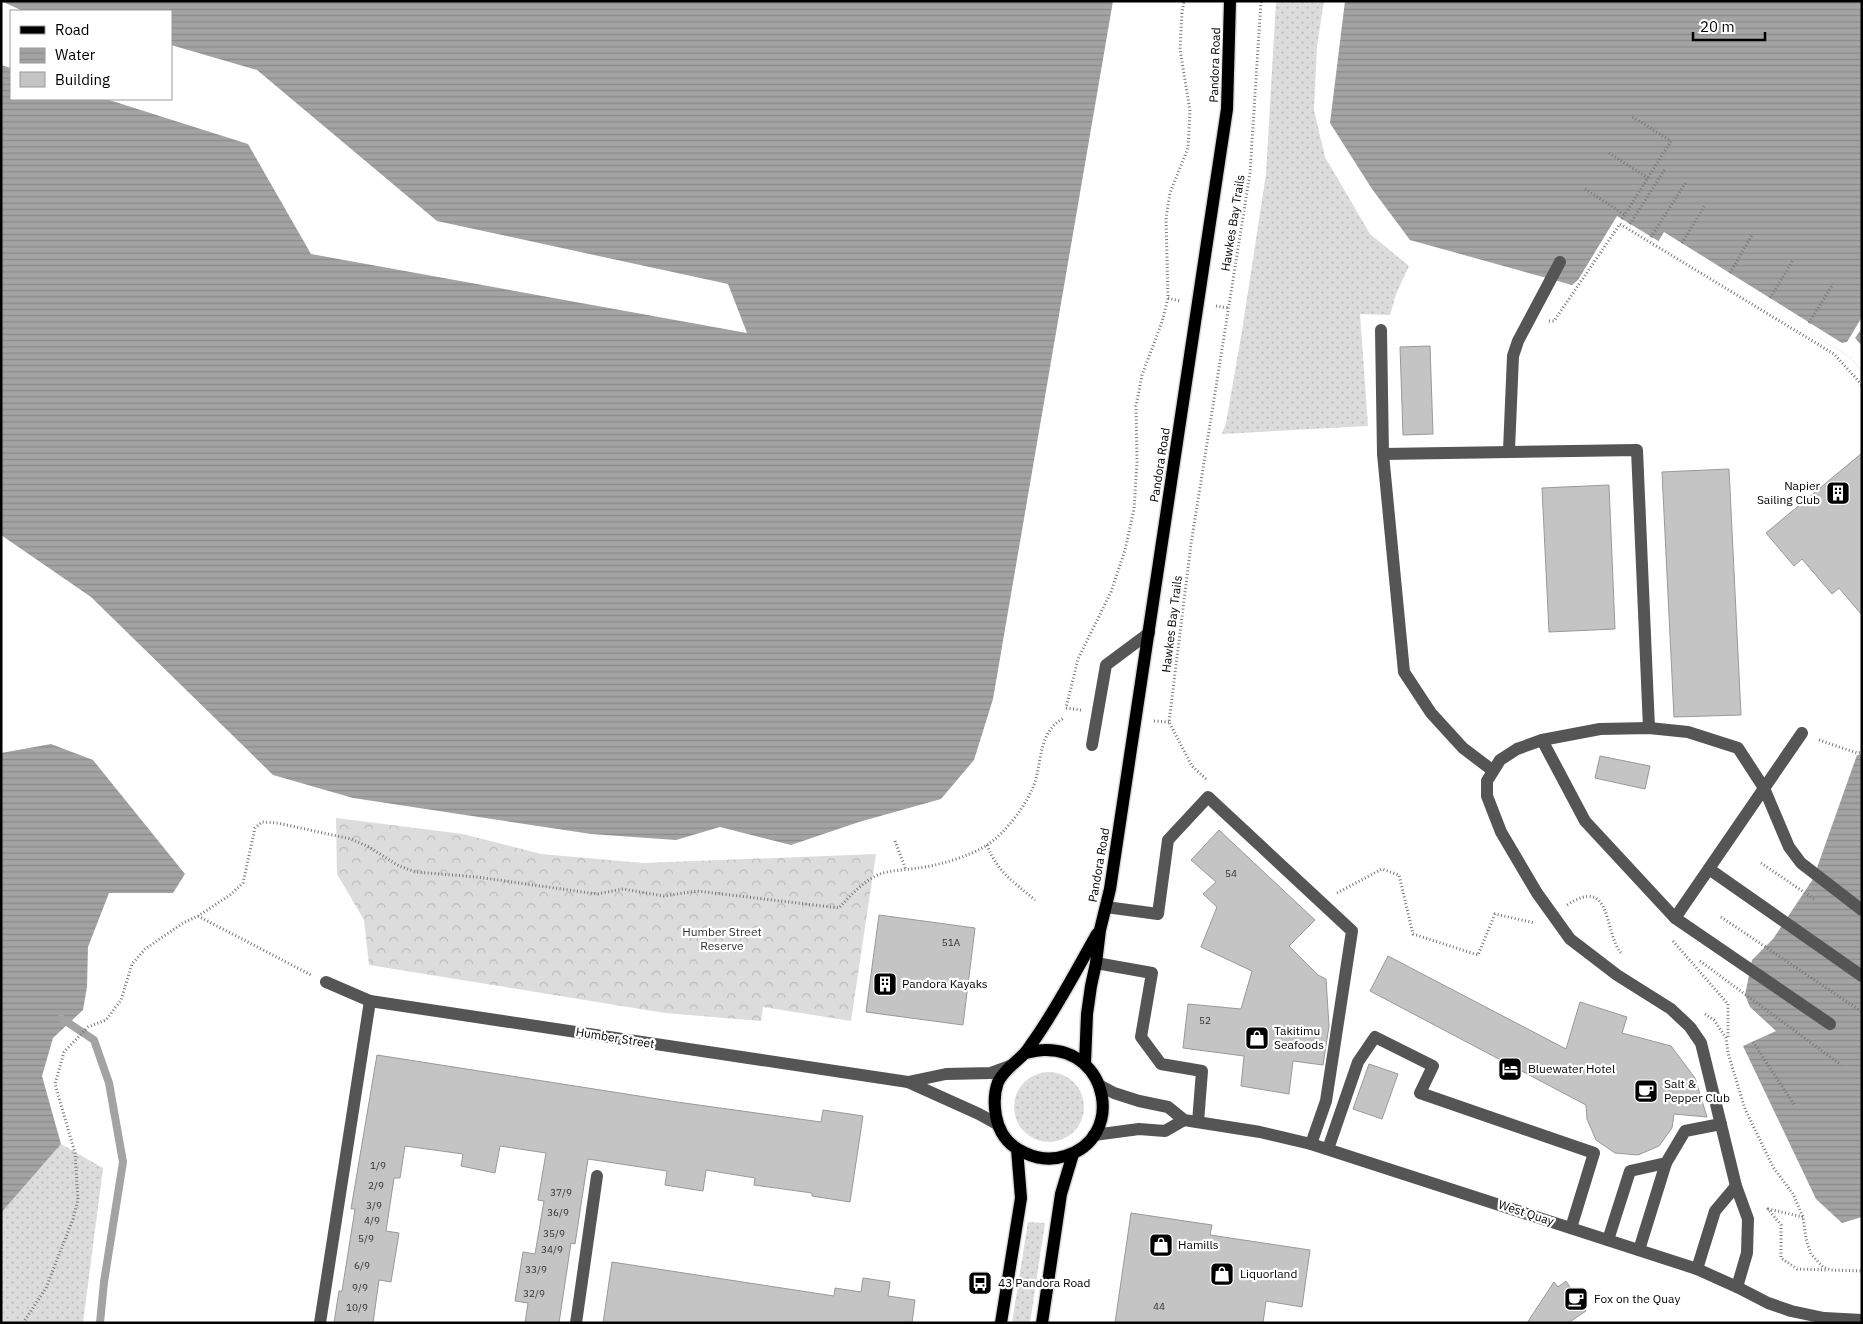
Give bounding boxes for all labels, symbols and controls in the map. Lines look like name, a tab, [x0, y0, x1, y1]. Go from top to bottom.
legend	[10, 10, 172, 100]
scale bar	[1693, 10, 1766, 42]
text: 20 m	[1700, 17, 1735, 36]
text: Road	[55, 20, 90, 39]
street label: Pandora Road	[1206, 27, 1223, 103]
text: Water	[55, 45, 96, 64]
text: Building	[55, 70, 110, 89]
street label: Hawkes Bay Trails	[1217, 173, 1248, 272]
street label: Pandora Road	[1146, 427, 1173, 503]
place label: Napier Sailing Club	[1757, 478, 1821, 507]
building icon: Napier Sailing Club	[1825, 480, 1851, 506]
street label: Hawkes Bay Trails	[1158, 574, 1185, 673]
street label: Pandora Road	[1085, 827, 1112, 903]
house number: 54	[1225, 867, 1237, 880]
park label: Humber Street Reserve	[682, 924, 762, 953]
house number: 51A	[942, 936, 961, 949]
building icon: Pandora Kayaks	[872, 971, 898, 997]
place label: Pandora Kayaks	[902, 976, 988, 991]
house number: 52	[1199, 1014, 1211, 1027]
place label: Takitimu Seafoods	[1274, 1023, 1324, 1052]
street label: Humber Street	[575, 1024, 656, 1051]
shop icon: Takitimu Seafoods	[1244, 1025, 1270, 1051]
hotel icon: Bluewater Hotel	[1497, 1056, 1523, 1082]
place label: Bluewater Hotel	[1528, 1061, 1615, 1076]
place label: Salt & Pepper Club	[1664, 1076, 1730, 1105]
cafe icon: Salt & Pepper Club	[1633, 1078, 1659, 1104]
house number: 1/9	[370, 1159, 386, 1172]
house number: 2/9	[368, 1179, 384, 1192]
house number: 37/9	[550, 1186, 572, 1199]
street label: West Quay	[1496, 1196, 1556, 1229]
house number: 3/9	[366, 1199, 382, 1212]
house number: 36/9	[547, 1206, 569, 1219]
house number: 4/9	[364, 1214, 380, 1227]
house number: 35/9	[543, 1227, 565, 1240]
house number: 5/9	[358, 1232, 374, 1245]
shop icon: Hamills	[1148, 1232, 1174, 1258]
place label: Hamills	[1178, 1237, 1219, 1252]
house number: 34/9	[541, 1243, 563, 1256]
house number: 6/9	[354, 1259, 370, 1272]
shop icon: Liquorland	[1209, 1261, 1235, 1287]
house number: 33/9	[525, 1263, 547, 1276]
place label: Liquorland	[1240, 1266, 1297, 1281]
bus stop icon: 43 Pandora Road	[967, 1270, 993, 1296]
place label: 43 Pandora Road	[998, 1275, 1090, 1290]
house number: 9/9	[352, 1281, 368, 1294]
cafe icon: Fox on the Quay	[1563, 1286, 1589, 1312]
house number: 32/9	[523, 1287, 545, 1300]
place label: Fox on the Quay	[1594, 1291, 1680, 1306]
house number: 44	[1153, 1300, 1165, 1313]
house number: 10/9	[346, 1301, 368, 1314]

